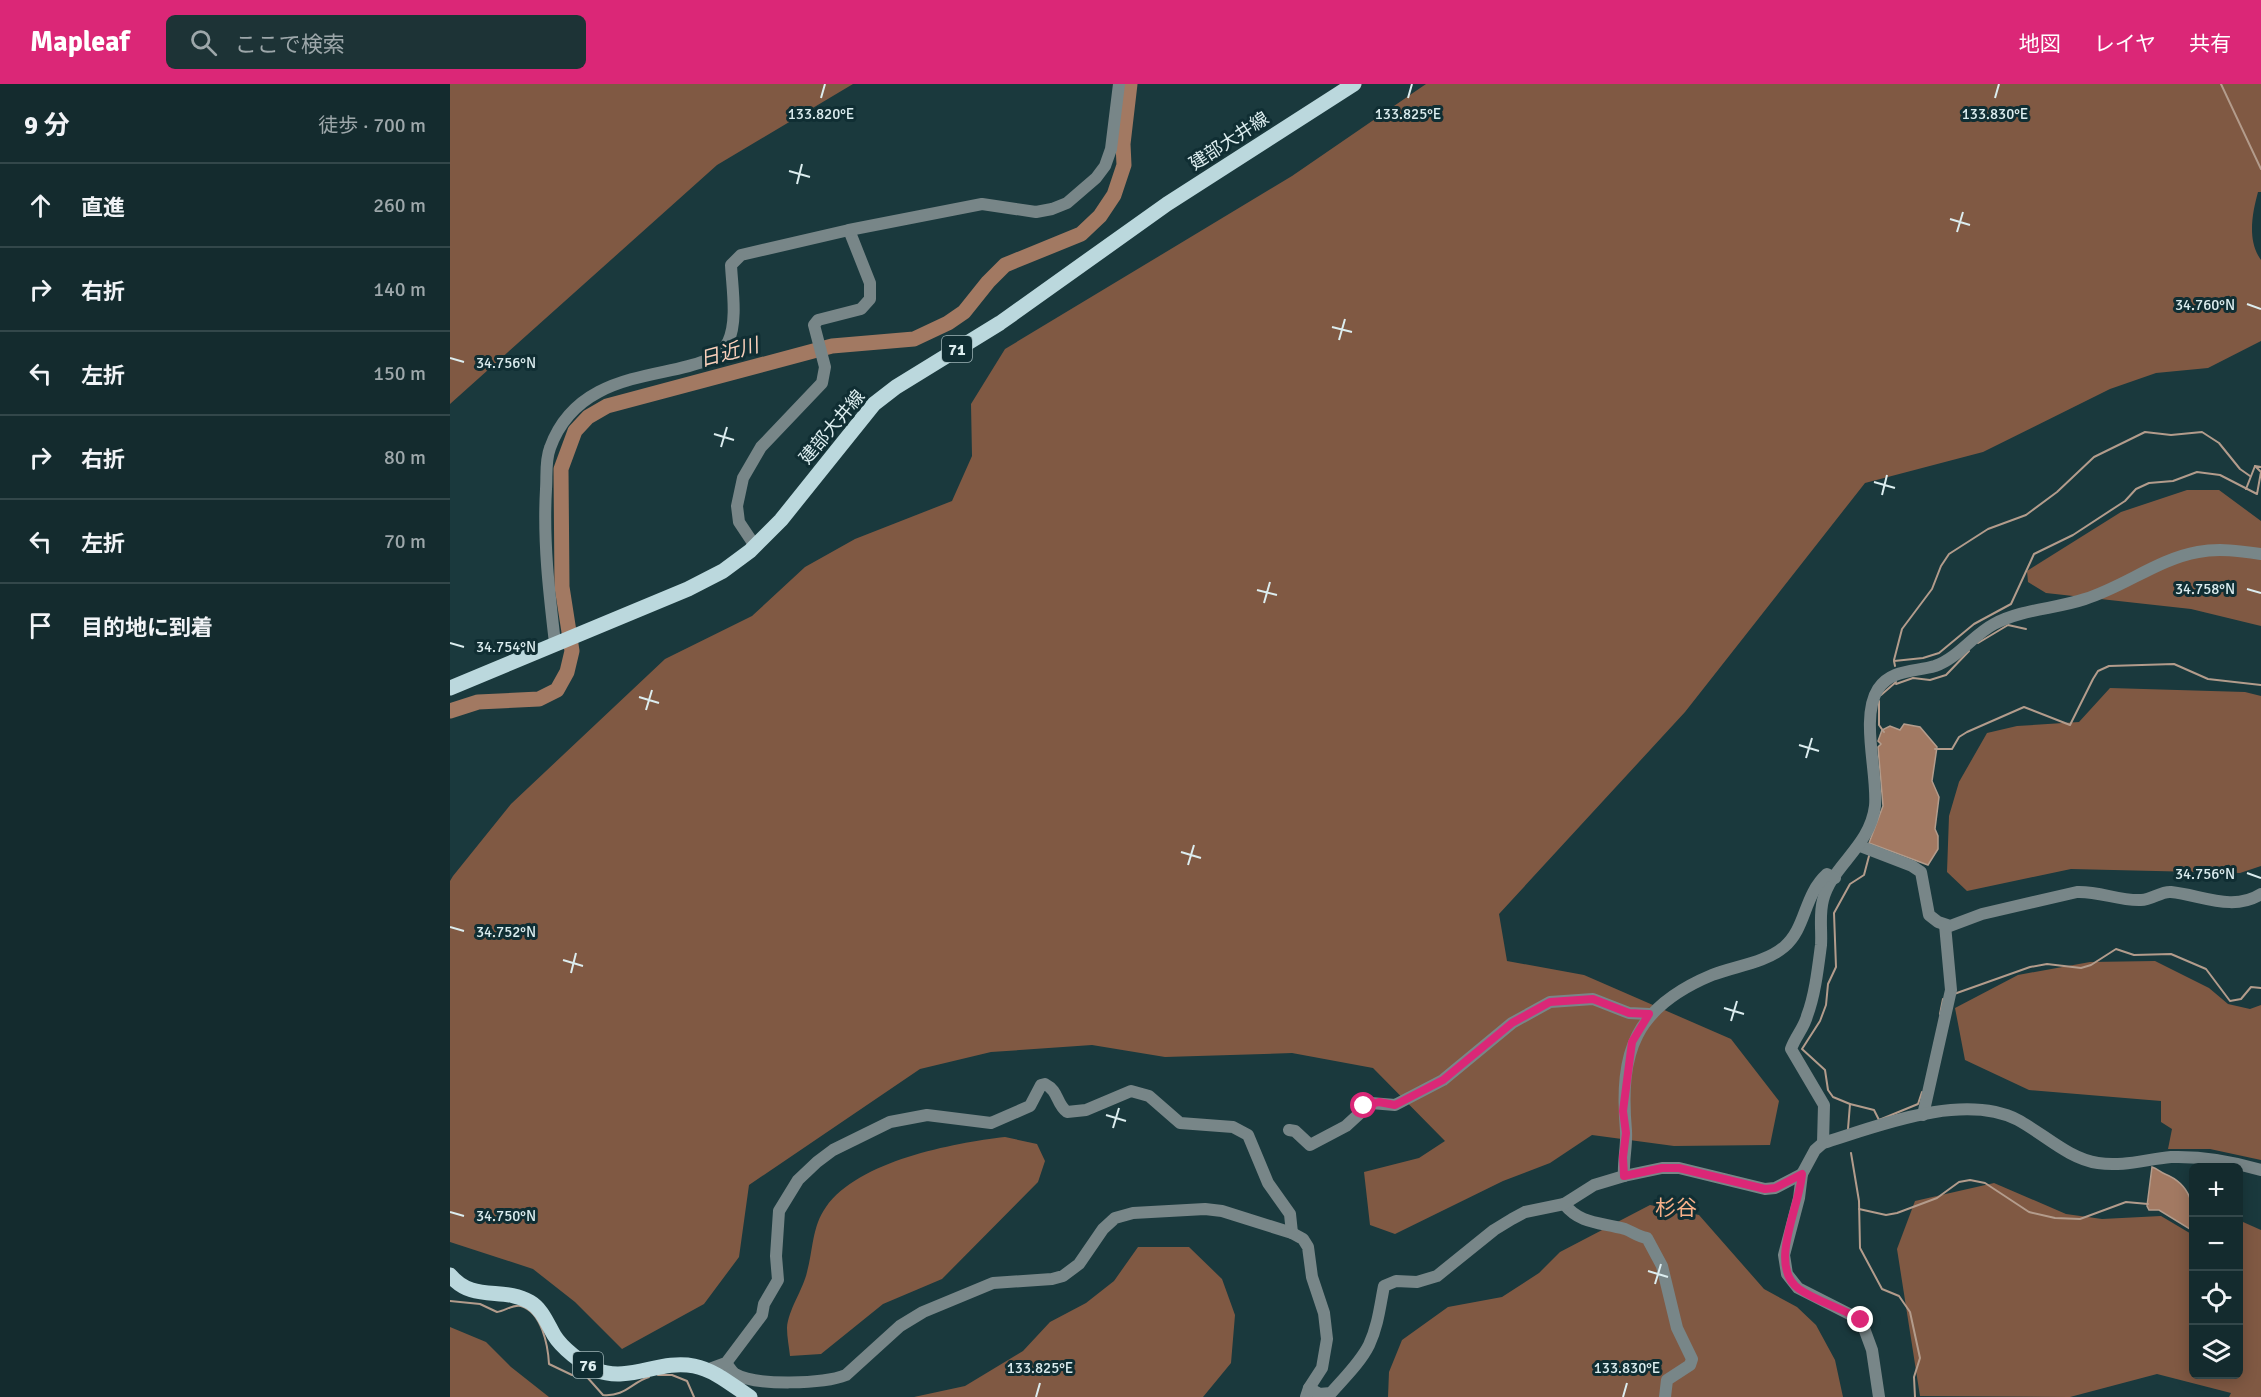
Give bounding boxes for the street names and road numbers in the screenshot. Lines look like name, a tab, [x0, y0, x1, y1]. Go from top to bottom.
street label: 建部大井線	[1185, 107, 1273, 175]
road number: 71	[942, 336, 972, 362]
street label: 建部大井線	[795, 385, 869, 469]
road number: 76	[573, 1352, 603, 1378]

